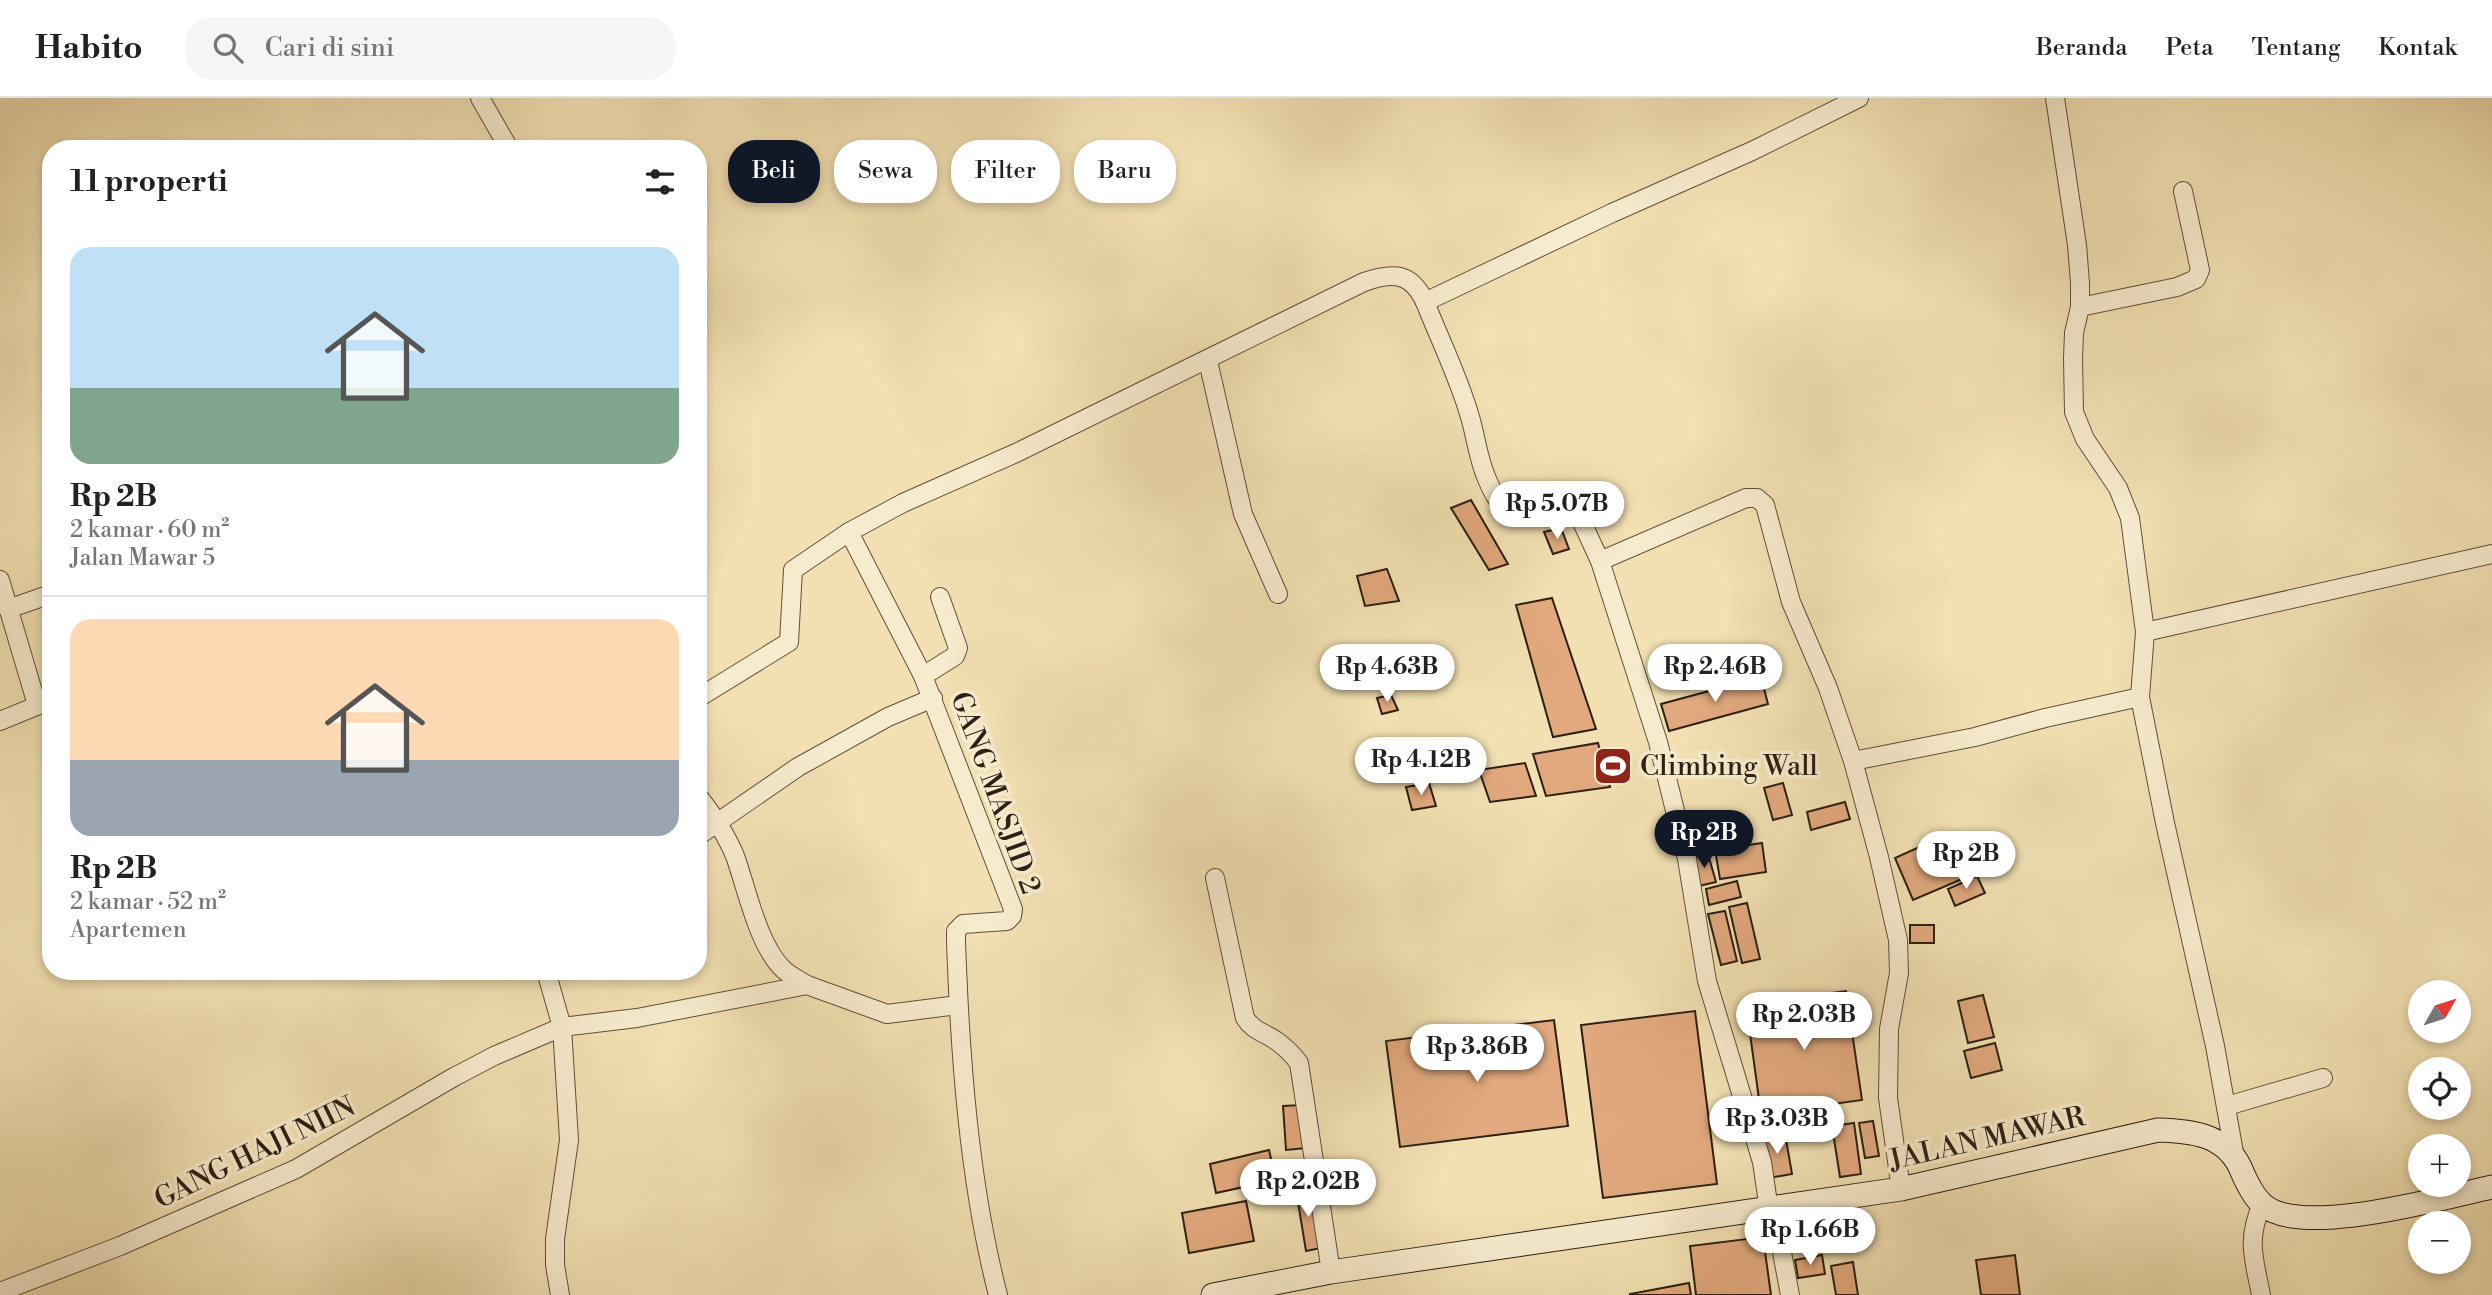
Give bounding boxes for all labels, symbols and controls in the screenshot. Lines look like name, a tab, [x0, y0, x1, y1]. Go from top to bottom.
search box	[185, 17, 675, 80]
text: Habito	[35, 28, 143, 69]
icon: search	[209, 29, 247, 67]
text: Cari di sini	[265, 32, 394, 64]
text: Beranda	[2036, 33, 2127, 63]
text: Peta	[2165, 33, 2213, 63]
text: Tentang	[2251, 33, 2340, 63]
text: Kontak	[2378, 33, 2457, 63]
chip: Beli	[728, 140, 820, 203]
chip: Sewa	[834, 140, 937, 203]
chip: Filter	[951, 140, 1060, 203]
chip: Baru	[1074, 140, 1176, 203]
text: 11 properti	[70, 163, 227, 201]
icon: filters	[641, 163, 679, 201]
icon: home	[312, 293, 438, 419]
text: Rp 2B	[70, 478, 157, 516]
pin: Rp 5.07B	[1485, 482, 1629, 541]
text: Rp 5.07B	[1505, 490, 1609, 518]
text: 2 kamar · 60 m²	[70, 516, 229, 544]
text: Jalan Mawar 5	[70, 544, 215, 572]
pin: Rp 4.63B	[1315, 644, 1459, 704]
pin: Rp 2.46B	[1643, 644, 1787, 704]
text: Rp 4.63B	[1336, 653, 1438, 681]
text: Rp 2.46B	[1663, 653, 1767, 681]
icon: home	[312, 665, 438, 791]
street label: GANG MASJID 2	[942, 687, 1048, 899]
pin: Rp 4.12B	[1349, 738, 1493, 797]
sports icon: Climbing Wall	[1592, 745, 1634, 787]
text: Rp 4.12B	[1371, 746, 1471, 774]
place label: Climbing Wall	[1640, 749, 1818, 784]
pin: Rp 2B	[1655, 810, 1753, 870]
text: Rp 2B	[1671, 819, 1737, 847]
pin: Rp 2B	[1917, 832, 2015, 891]
text: Rp 2B	[1933, 840, 1999, 868]
text: Rp 2B	[70, 850, 157, 888]
text: 2 kamar · 52 m²	[70, 888, 226, 916]
text: Apartemen	[70, 916, 186, 944]
north arrow	[2408, 980, 2471, 1043]
map controls	[2408, 980, 2471, 1274]
pin: Rp 2.03B	[1732, 992, 1876, 1052]
text: Rp 2.03B	[1752, 1001, 1856, 1029]
pin: Rp 3.86B	[1405, 1024, 1549, 1084]
text: Rp 3.86B	[1426, 1033, 1528, 1061]
button: locate	[2408, 1057, 2471, 1120]
street label: GANG HAJI NIIN	[149, 1089, 361, 1217]
pin: Rp 3.03B	[1705, 1096, 1849, 1156]
street label: JALAN MAWAR	[1885, 1099, 2089, 1179]
text: Rp 3.03B	[1725, 1105, 1829, 1133]
button: +	[2408, 1134, 2471, 1197]
pin: Rp 2.02B	[1236, 1160, 1380, 1219]
text: Rp 2.02B	[1256, 1168, 1360, 1196]
pin: Rp 1.66B	[1738, 1208, 1882, 1267]
button: −	[2408, 1211, 2471, 1274]
text: Rp 1.66B	[1760, 1216, 1860, 1244]

